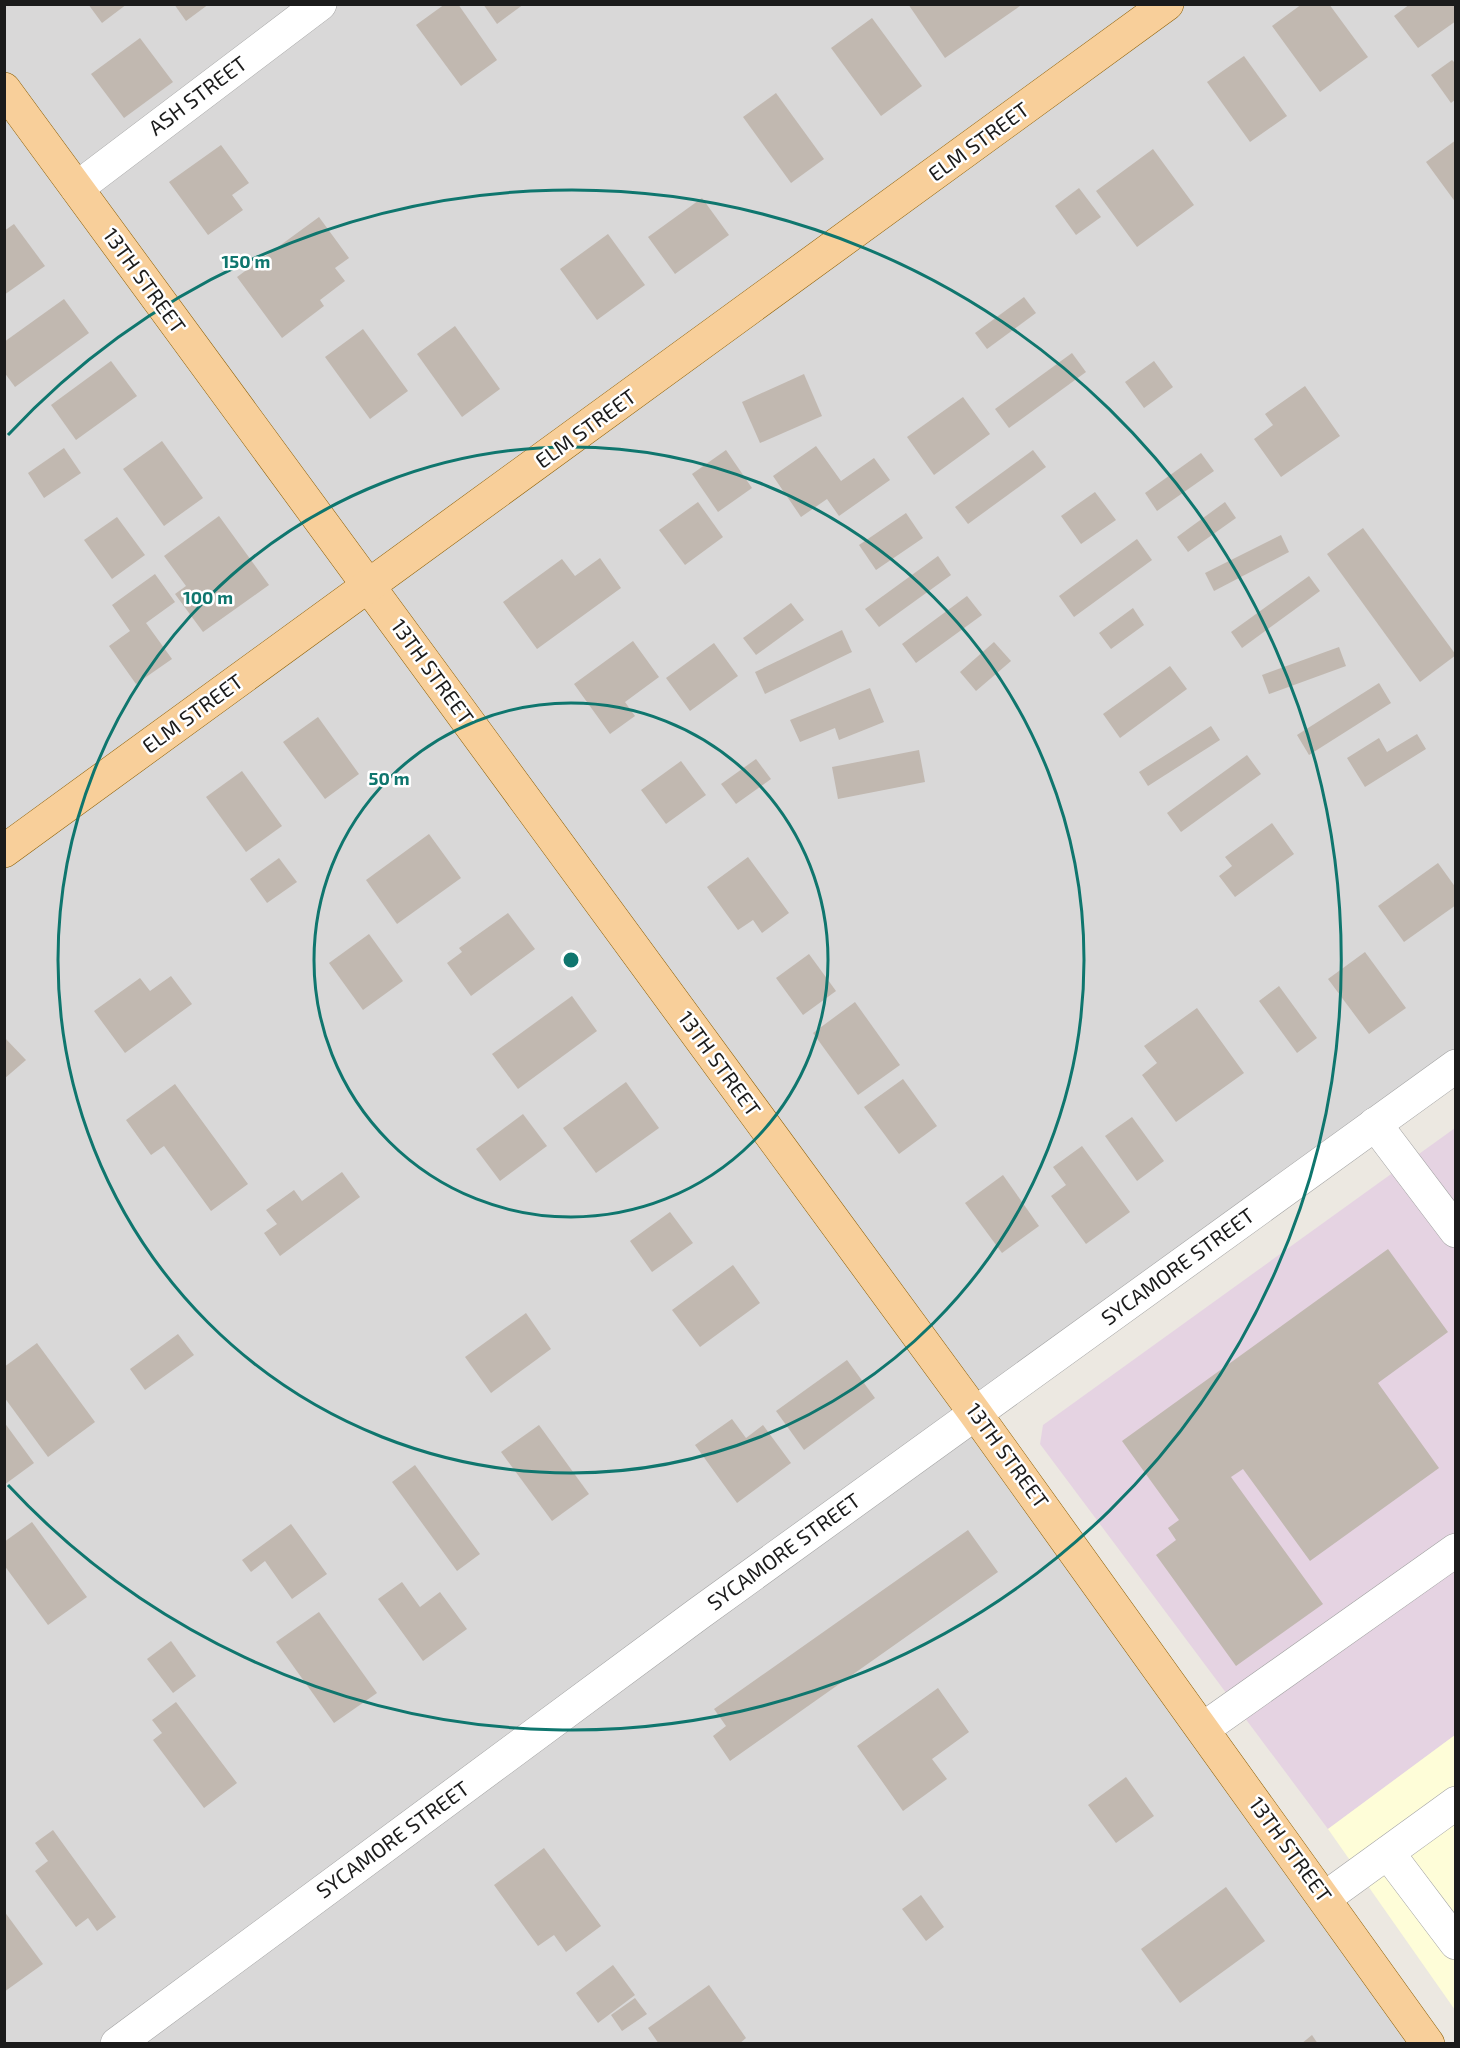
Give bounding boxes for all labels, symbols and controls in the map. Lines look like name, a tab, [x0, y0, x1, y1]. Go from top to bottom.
street label: ASH STREET	[143, 50, 251, 140]
street label: ELM STREET	[923, 96, 1033, 186]
street label: 13TH STREET	[99, 223, 192, 337]
text: 150 m	[222, 250, 270, 272]
street label: ELM STREET	[530, 383, 640, 473]
text: 100 m	[183, 586, 233, 608]
street label: 13TH STREET	[387, 614, 480, 728]
street label: ELM STREET	[137, 668, 247, 758]
text: 50 m	[368, 767, 410, 789]
centre of rings	[561, 950, 581, 970]
street label: 13TH STREET	[674, 1006, 767, 1120]
street label: SYCAMORE STREET	[1096, 1202, 1258, 1330]
street label: 13TH STREET	[962, 1398, 1055, 1512]
street label: SYCAMORE STREET	[702, 1487, 864, 1615]
street label: SYCAMORE STREET	[311, 1775, 473, 1903]
street label: 13TH STREET	[1245, 1792, 1338, 1906]

